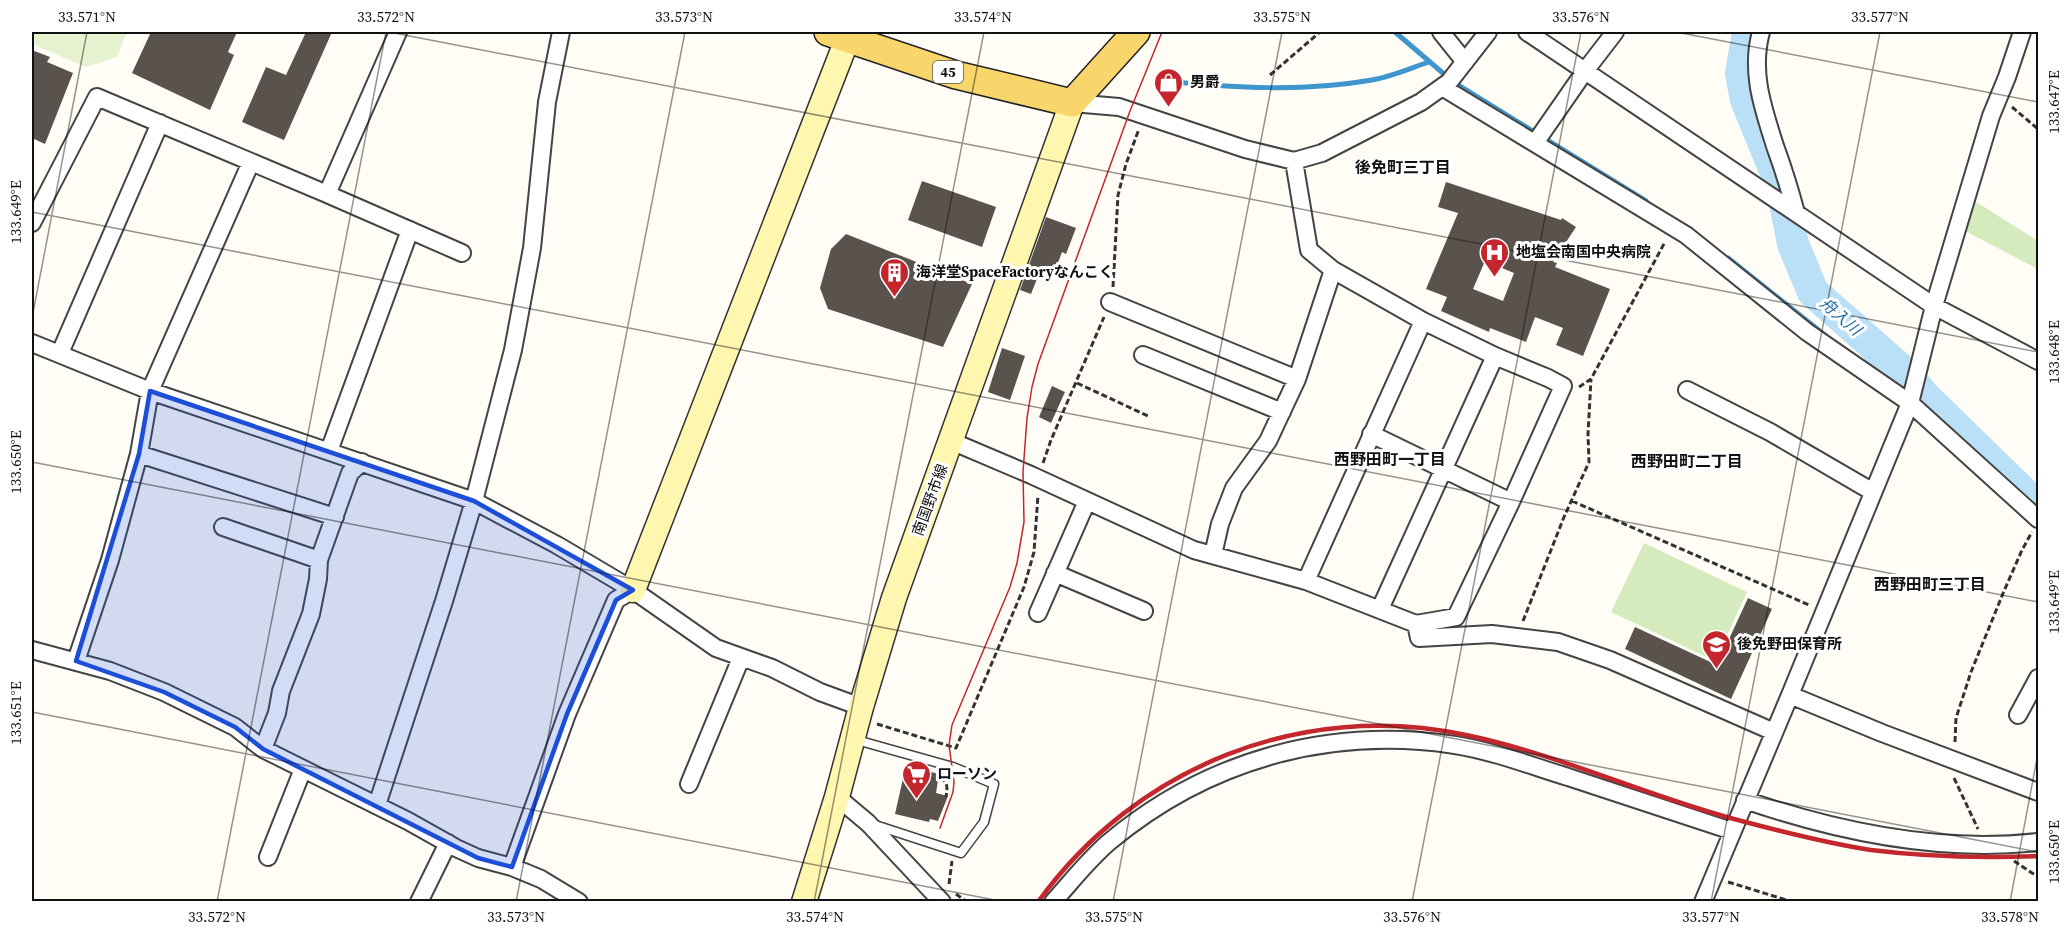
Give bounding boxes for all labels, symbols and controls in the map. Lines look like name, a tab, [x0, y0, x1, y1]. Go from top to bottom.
text: 33.571°N	[58, 6, 116, 27]
text: 33.572°N	[357, 6, 415, 27]
text: 33.573°N	[655, 6, 713, 27]
text: 33.574°N	[954, 6, 1012, 27]
text: 33.575°N	[1253, 6, 1311, 27]
text: 33.576°N	[1552, 6, 1610, 27]
text: 33.577°N	[1851, 6, 1909, 27]
road number: 45	[933, 61, 963, 83]
shop icon: 男爵	[1153, 66, 1185, 108]
text: 133.647°E	[2043, 70, 2064, 134]
place label: 男爵	[1190, 71, 1220, 92]
district label: 後免町三丁目	[1355, 156, 1451, 178]
text: 133.649°E	[5, 180, 26, 244]
hospital icon: 地塩会南国中央病院	[1479, 236, 1511, 278]
place label: 地塩会南国中央病院	[1516, 241, 1651, 262]
building icon: 海洋堂SpaceFactoryなんこく	[879, 256, 911, 298]
place label: 海洋堂SpaceFactoryなんこく	[916, 261, 1114, 282]
water label: 舟入川	[1816, 292, 1868, 341]
text: 133.648°E	[2043, 320, 2064, 384]
text: 133.650°E	[5, 430, 26, 494]
district label: 西野田町一丁目	[1334, 448, 1446, 470]
district label: 西野田町二丁目	[1631, 450, 1743, 472]
street label: 南国野市線	[907, 461, 952, 539]
text: 133.649°E	[2043, 570, 2064, 634]
district label: 西野田町三丁目	[1874, 573, 1986, 595]
school or university icon: 後免野田保育所	[1700, 628, 1732, 670]
place label: 後免野田保育所	[1737, 633, 1842, 654]
text: 133.651°E	[5, 681, 26, 745]
supermarket icon: ローソン	[900, 758, 932, 800]
place label: ローソン	[937, 763, 997, 784]
text: 133.650°E	[2043, 820, 2064, 884]
text: 33.572°N	[188, 906, 246, 927]
text: 33.573°N	[487, 906, 545, 927]
text: 33.574°N	[786, 906, 844, 927]
text: 33.575°N	[1085, 906, 1143, 927]
text: 33.576°N	[1383, 906, 1441, 927]
text: 33.577°N	[1682, 906, 1740, 927]
text: 33.578°N	[1981, 906, 2039, 927]

